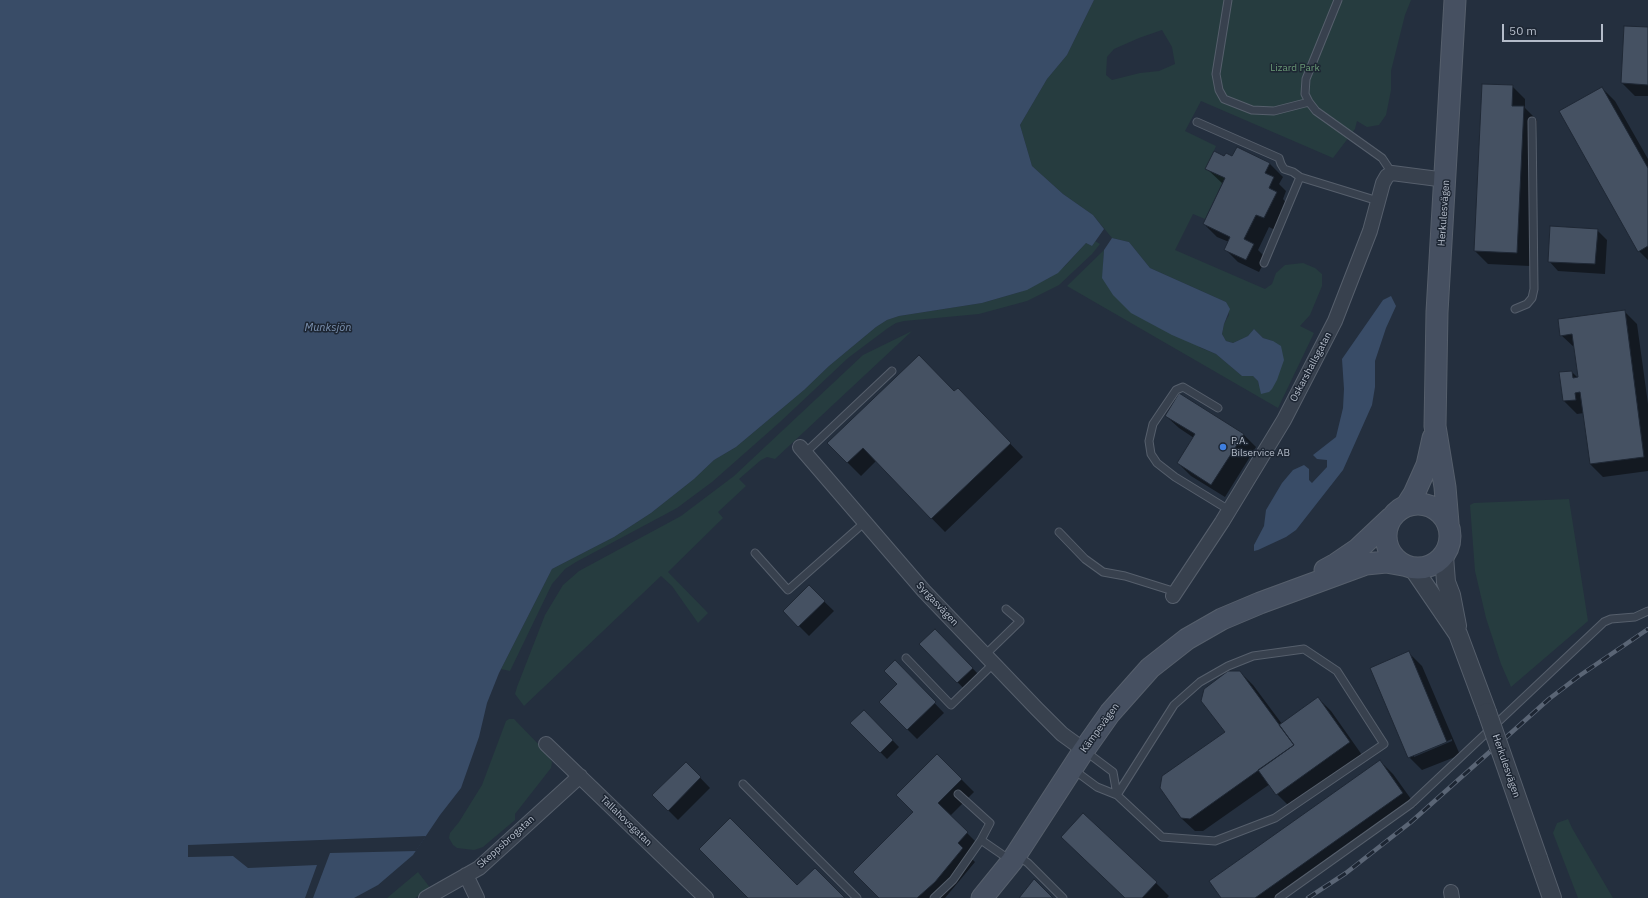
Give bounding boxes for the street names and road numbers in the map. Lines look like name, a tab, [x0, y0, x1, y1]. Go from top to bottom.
street label: Herkulesvägen	[1436, 179, 1452, 247]
street label: Oskarshallsgatan	[1288, 330, 1334, 404]
street label: Syrgasvägen	[913, 579, 961, 629]
street label: Kämpevägen	[1078, 701, 1122, 755]
street label: Herkulesvägen	[1489, 733, 1523, 799]
street label: Tallahovsgatan	[598, 793, 654, 849]
street label: Skeppsbrogatan	[475, 813, 537, 871]

